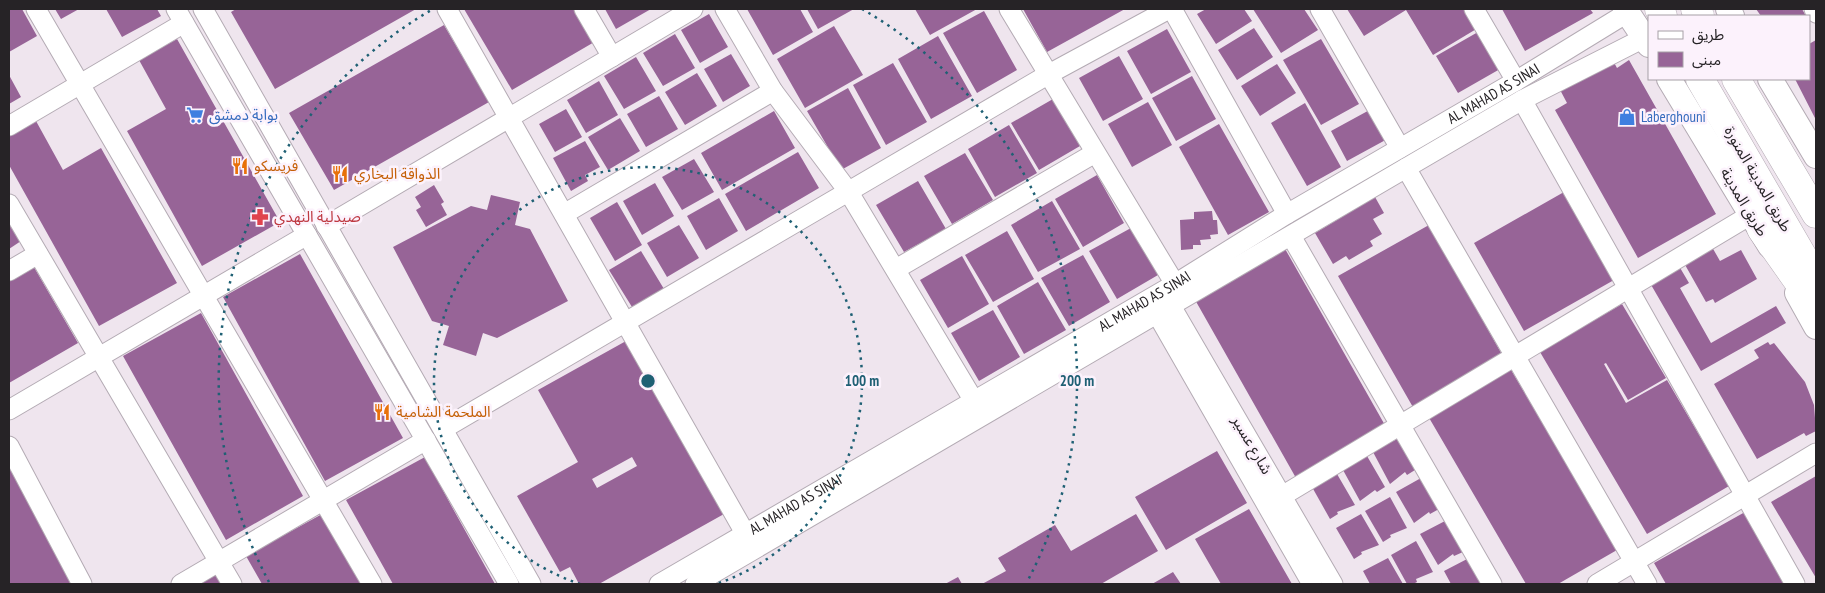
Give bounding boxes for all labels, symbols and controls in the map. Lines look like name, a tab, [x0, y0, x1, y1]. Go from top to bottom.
legend	[1648, 15, 1810, 80]
text: طريق	[1692, 25, 1724, 45]
text: مبنى	[1692, 50, 1721, 69]
street label: AL MAHAD AS SINAI	[1444, 59, 1543, 128]
supermarket icon: بوابة دمشق	[185, 105, 205, 125]
place label: بوابة دمشق	[209, 105, 278, 125]
shop icon: Laberghouni	[1617, 107, 1637, 127]
place label: Laberghouni	[1641, 107, 1706, 126]
street label: طريق المدينة المنورة	[1720, 123, 1796, 235]
restaurant icon: فريسكو	[230, 156, 250, 176]
place label: فريسكو	[254, 156, 298, 175]
restaurant icon: الذواقة البخاري	[330, 164, 350, 184]
place label: الذواقة البخاري	[354, 164, 440, 185]
street label: طريق المدينة	[1717, 165, 1771, 239]
pharmacy icon: صيدلية النهدي	[250, 207, 270, 227]
place label: صيدلية النهدي	[274, 207, 361, 228]
street label: AL MAHAD AS SINAI	[1095, 266, 1194, 335]
text: 100 m	[845, 371, 879, 390]
text: 200 m	[1060, 371, 1094, 390]
centre of rings	[639, 372, 657, 390]
restaurant icon: الملحمة الشامية	[372, 402, 392, 422]
place label: الملحمة الشامية	[396, 402, 491, 421]
street label: شارع عسير	[1225, 411, 1277, 479]
street label: AL MAHAD AS SINAI	[746, 470, 845, 538]

